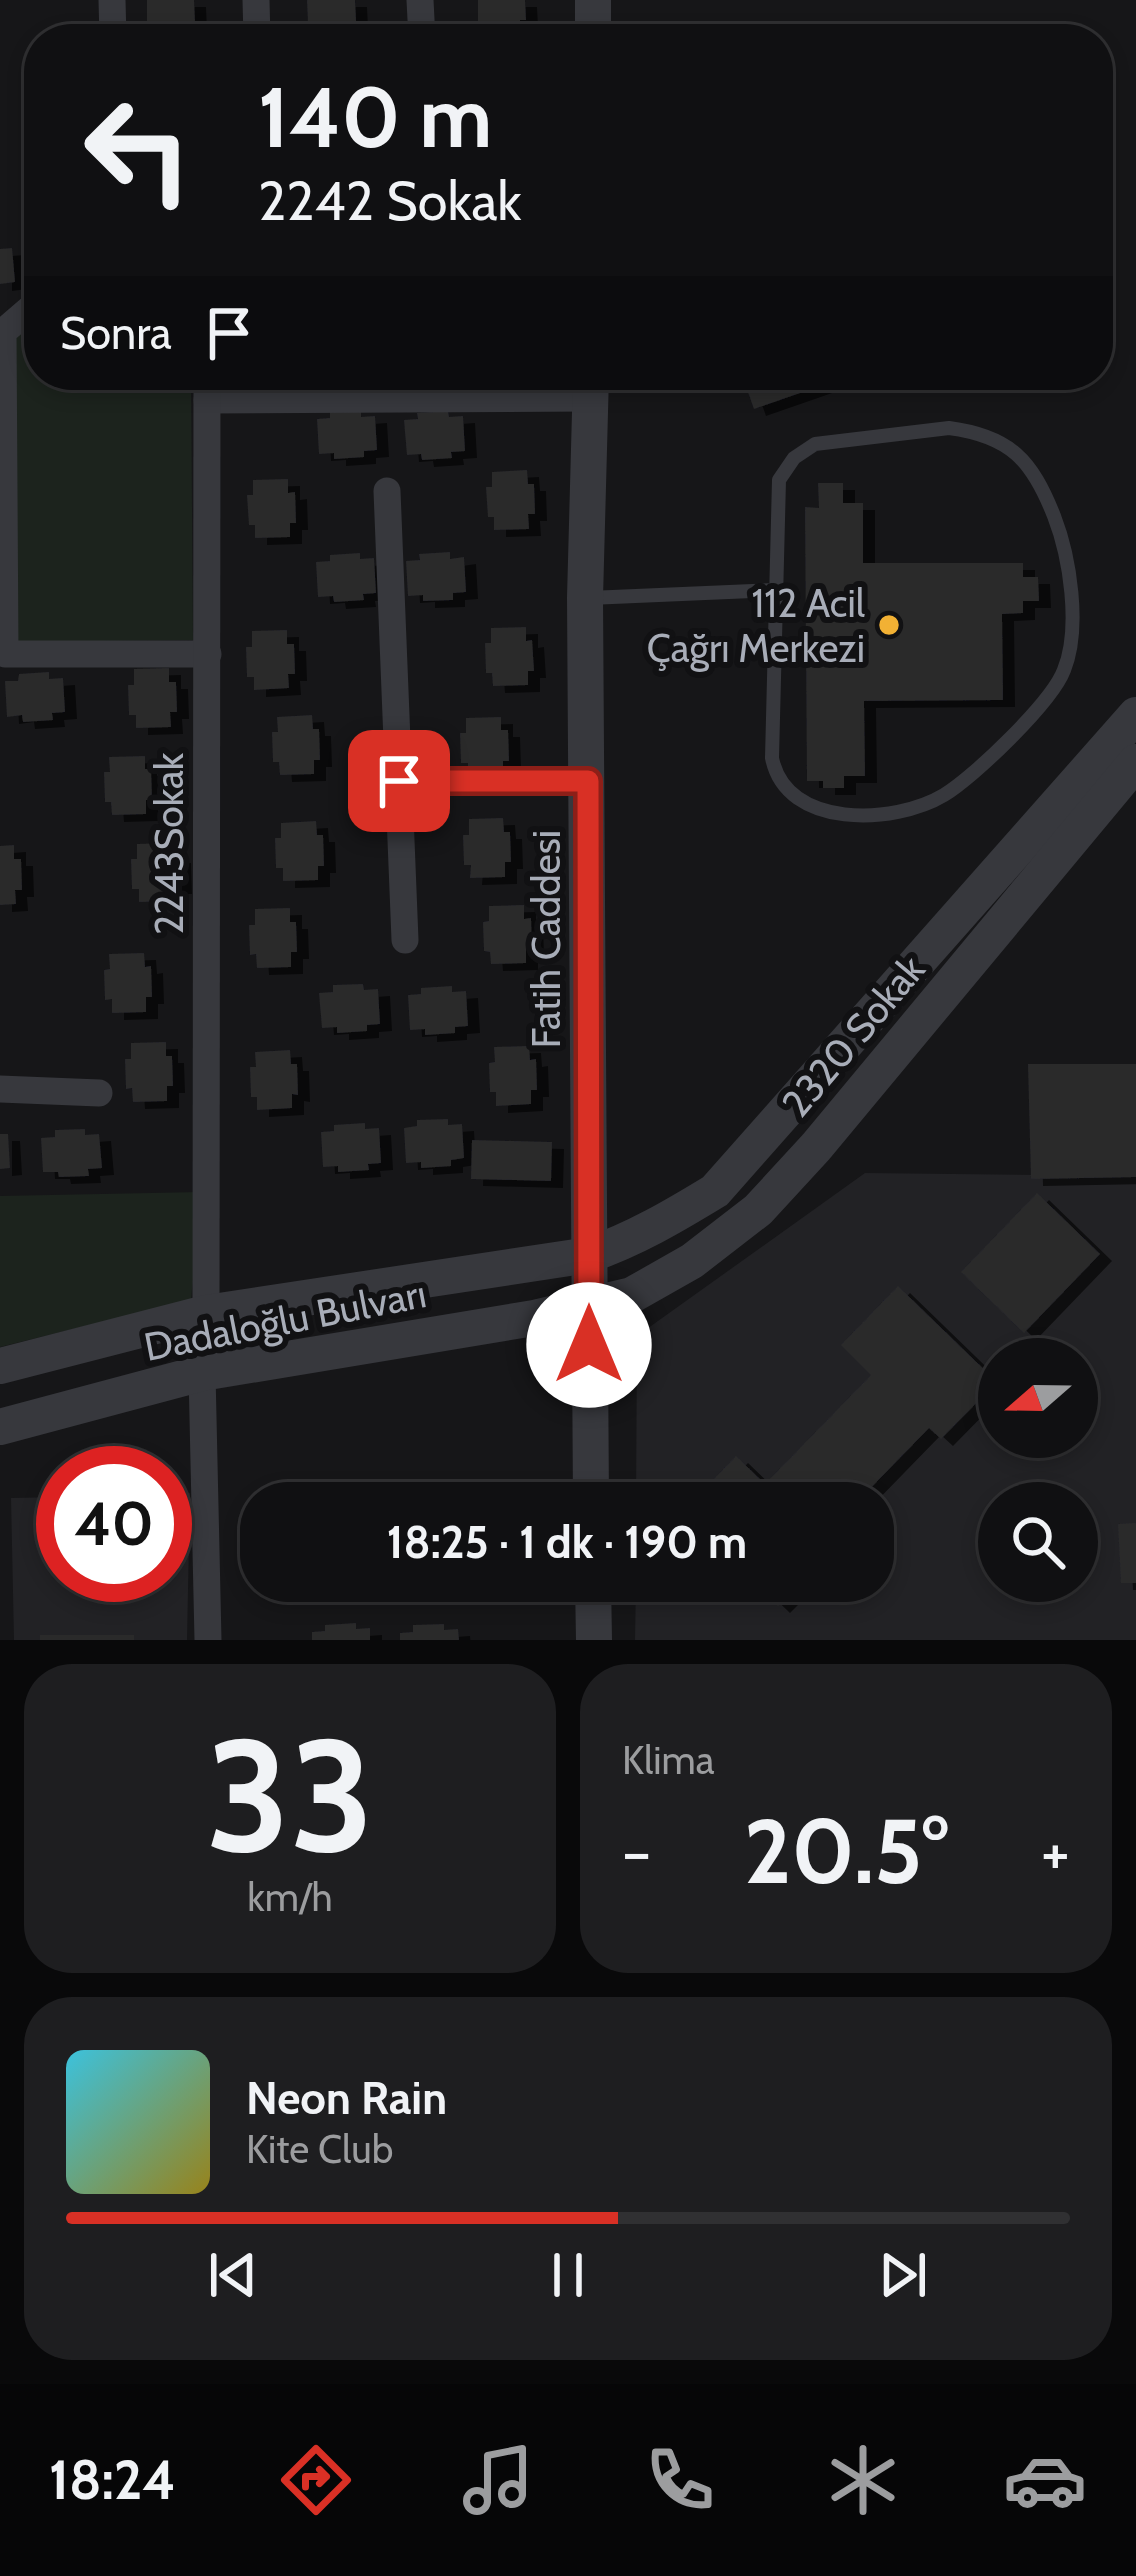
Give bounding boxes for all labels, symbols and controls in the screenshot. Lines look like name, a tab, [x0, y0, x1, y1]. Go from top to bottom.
text: 140 m	[258, 66, 492, 168]
icon: left	[60, 72, 216, 228]
text: 2242 Sokak	[258, 168, 522, 234]
icon: arrive	[196, 300, 262, 366]
text: Sonra	[60, 306, 172, 360]
place label: 112 Acil Çağrı Merkezi	[647, 579, 865, 672]
marker: 112 Acil Çağrı Merkezi	[876, 612, 902, 638]
pin	[348, 730, 450, 832]
icon: arrive	[366, 748, 432, 814]
street label: 2243Sokak	[145, 752, 193, 935]
street label: Fatih Caddesi	[522, 830, 570, 1048]
street label: 2320 Sokak	[772, 945, 935, 1126]
street label: Dadaloğlu Bulvarı	[140, 1269, 430, 1371]
position arrow	[526, 1282, 652, 1408]
north arrow	[978, 1338, 1098, 1458]
map controls	[978, 1338, 1098, 1602]
speed limit sign: 40	[36, 1446, 192, 1602]
button: search	[978, 1482, 1098, 1602]
text: 18:25 · 1 dk · 190 m	[387, 1515, 747, 1569]
text: 33	[206, 1700, 374, 1890]
text: Klima	[622, 1736, 714, 1784]
text: 20.5°	[744, 1796, 948, 1906]
text: −	[622, 1811, 651, 1892]
text: +	[1041, 1811, 1070, 1892]
text: km/h	[247, 1873, 333, 1921]
text: Neon Rain	[246, 2071, 447, 2125]
text: Kite Club	[246, 2125, 393, 2173]
icon: previous	[200, 2242, 266, 2308]
icon: pause	[535, 2242, 601, 2308]
icon: next	[870, 2242, 936, 2308]
icon: directions	[274, 2438, 358, 2522]
icon: music	[456, 2438, 540, 2522]
icon: phone	[638, 2438, 722, 2522]
icon: climate	[821, 2438, 905, 2522]
icon: car	[1003, 2438, 1087, 2522]
text: 18:24	[49, 2447, 176, 2513]

